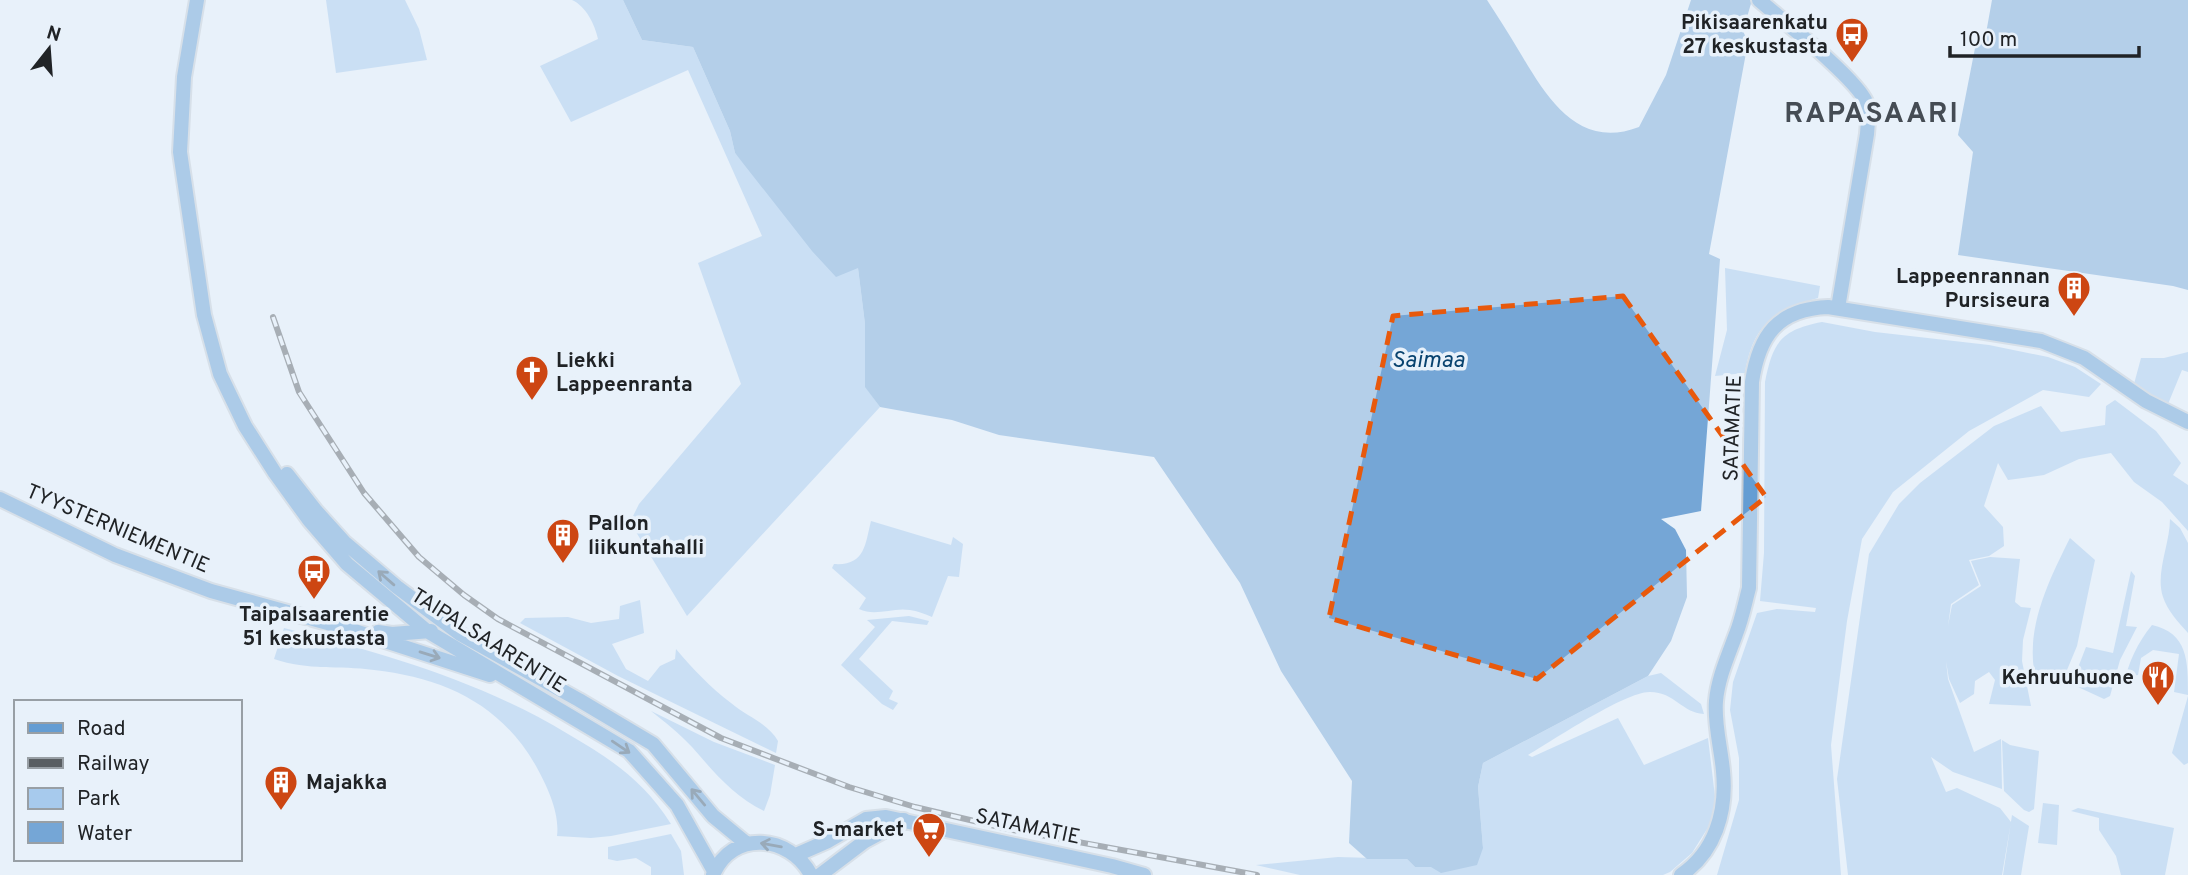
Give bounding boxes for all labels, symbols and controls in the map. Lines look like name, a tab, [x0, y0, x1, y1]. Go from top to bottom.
place label: Pikisaarenkatu 27 keskustasta	[1681, 10, 1828, 61]
north arrow	[14, 14, 84, 84]
scale bar	[1950, 14, 2139, 58]
bus stop icon: Pikisaarenkatu 27 keskustasta	[1833, 15, 1871, 64]
text: N	[43, 21, 63, 48]
text: 100 m	[1960, 27, 2017, 54]
district label: RAPASAARI	[1784, 97, 1960, 133]
place label: Lappeenrannan Pursiseura	[1896, 264, 2050, 315]
building icon: Lappeenrannan Pursiseura	[2055, 269, 2093, 318]
water label: Saimaa	[1391, 347, 1465, 376]
place label: Liekki Lappeenranta	[556, 348, 693, 399]
church icon: Liekki Lappeenranta	[513, 353, 551, 402]
street label: SATAMATIE	[1718, 374, 1749, 482]
street label: TYYSTERNIEMENTIE	[22, 478, 213, 580]
place label: Pallon liikuntahalli	[588, 511, 704, 562]
building icon: Pallon liikuntahalli	[544, 516, 582, 565]
bus stop icon: Taipalsaarentie 51 keskustasta	[295, 552, 333, 601]
one-way arrow	[378, 570, 396, 586]
street label: TAIPALSAARENTIE	[406, 583, 571, 700]
place label: Taipalsaarentie 51 keskustasta	[239, 602, 389, 653]
one-way arrow	[419, 649, 441, 662]
restaurant icon: Kehruuhuone	[2139, 658, 2177, 707]
place label: Kehruuhuone	[2002, 665, 2134, 692]
legend	[14, 700, 242, 861]
text: Road	[77, 716, 126, 743]
one-way arrow	[611, 740, 630, 755]
text: Railway	[77, 751, 150, 778]
building icon: Majakka	[262, 763, 300, 812]
place label: Majakka	[306, 770, 387, 797]
text: Park	[77, 786, 120, 813]
one-way arrow	[690, 789, 706, 807]
street label: SATAMATIE	[973, 803, 1083, 852]
supermarket icon: S-market	[910, 810, 948, 859]
place label: S-market	[813, 817, 904, 844]
text: Water	[77, 821, 132, 848]
one-way arrow	[760, 838, 783, 851]

